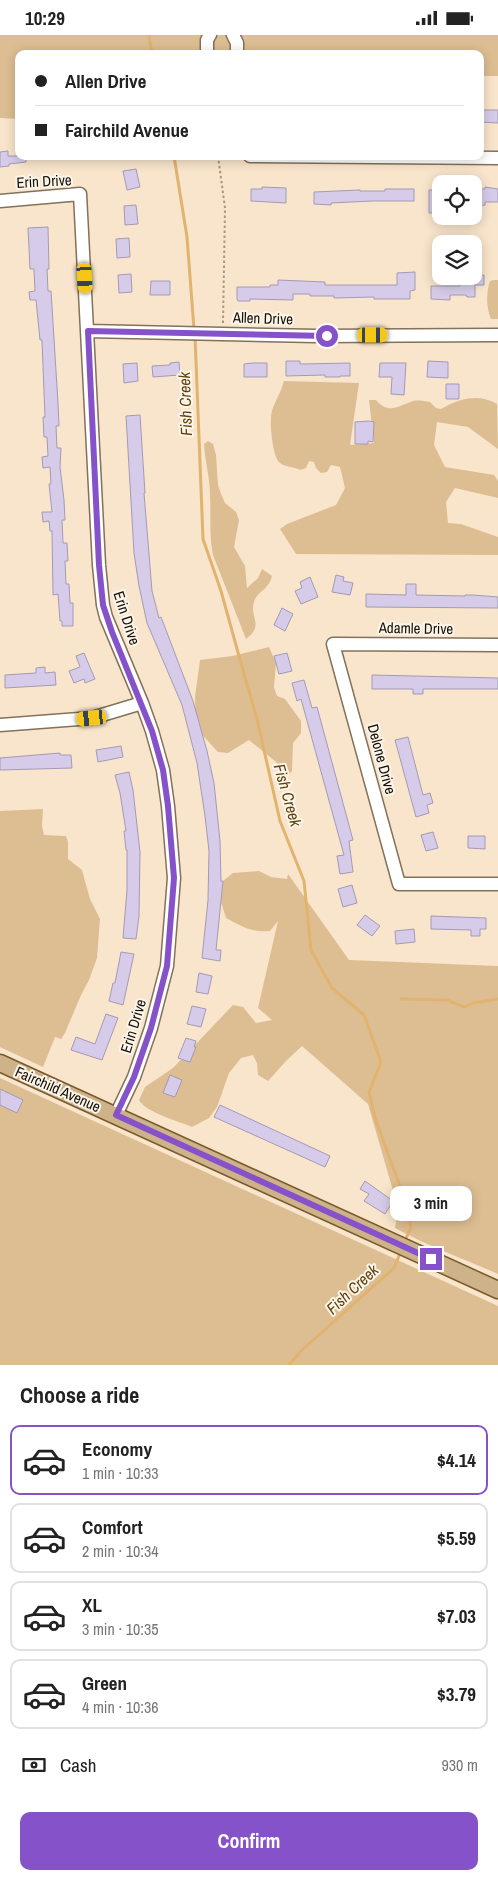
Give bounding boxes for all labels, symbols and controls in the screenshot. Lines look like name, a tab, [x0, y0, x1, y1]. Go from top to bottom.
text: 10:29	[25, 5, 65, 31]
text: Allen Drive	[65, 68, 146, 94]
text: Fairchild Avenue	[65, 117, 189, 143]
street label: Erin Drive	[16, 169, 72, 193]
map controls	[432, 175, 482, 285]
button: locate	[432, 175, 482, 225]
button: layers	[432, 235, 482, 285]
car	[76, 263, 93, 293]
street label: Allen Drive	[232, 306, 294, 330]
route start	[316, 325, 338, 347]
car	[358, 328, 388, 343]
water label: Fish Creek	[173, 371, 197, 436]
street label: Erin Drive	[108, 588, 146, 648]
street label: Adamle Drive	[378, 617, 454, 639]
car	[76, 709, 107, 727]
street label: Delone Drive	[363, 722, 401, 797]
water label: Fish Creek	[269, 761, 308, 829]
street label: Erin Drive	[115, 996, 151, 1056]
street label: Fairchild Avenue	[12, 1061, 104, 1117]
callout: 3 min	[390, 1187, 472, 1221]
text: 3 min	[414, 1192, 448, 1214]
route end	[420, 1248, 442, 1270]
water label: Fish Creek	[321, 1259, 383, 1319]
text: Choose a ride	[20, 1380, 139, 1410]
text: Economy	[82, 1436, 152, 1462]
icon: car	[22, 1438, 67, 1483]
text: $4.14	[437, 1447, 476, 1473]
text: 1 min · 10:33	[82, 1462, 159, 1484]
text: Comfort	[82, 1514, 143, 1540]
icon: car	[22, 1516, 67, 1561]
text: $5.59	[437, 1525, 476, 1551]
text: 2 min · 10:34	[82, 1540, 159, 1562]
text: XL	[82, 1592, 102, 1618]
icon: car	[22, 1594, 67, 1639]
text: $7.03	[437, 1603, 476, 1629]
text: 3 min · 10:35	[82, 1618, 159, 1640]
text: Green	[82, 1670, 127, 1696]
icon: car	[22, 1672, 67, 1717]
text: $3.79	[437, 1681, 476, 1707]
text: 4 min · 10:36	[82, 1696, 159, 1718]
icon: cash	[20, 1751, 48, 1779]
text: Cash	[60, 1752, 96, 1778]
text: 930 m	[442, 1754, 478, 1776]
button: Confirm	[20, 1812, 478, 1870]

